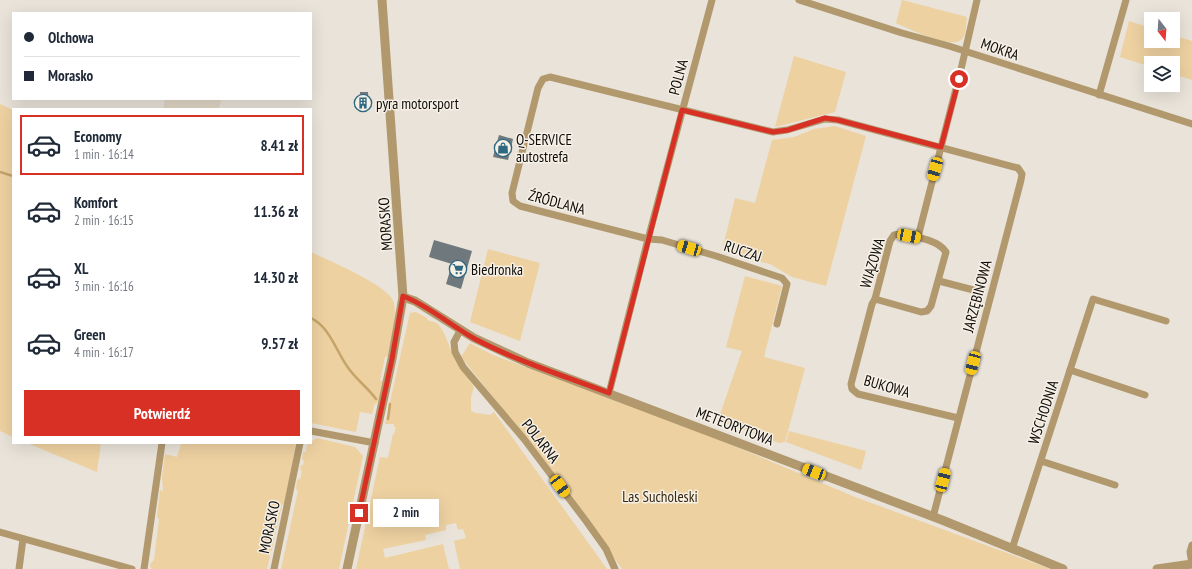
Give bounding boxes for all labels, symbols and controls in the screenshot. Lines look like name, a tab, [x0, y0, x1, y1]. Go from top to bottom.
north arrow	[1144, 12, 1180, 48]
map controls	[1144, 12, 1180, 92]
text: Olchowa	[48, 28, 94, 47]
street label: MOKRA	[978, 34, 1022, 65]
street label: POLNA	[664, 56, 692, 97]
button: layers	[1144, 56, 1180, 92]
text: Morasko	[48, 66, 93, 85]
route start	[950, 70, 968, 88]
building icon: pyra motorsport	[353, 93, 373, 113]
place label: pyra motorsport	[376, 94, 459, 113]
icon: car	[26, 127, 62, 163]
text: Economy	[74, 127, 122, 146]
place label: Q-SERVICE autostrefa	[516, 130, 572, 166]
text: 8.41 zł	[261, 136, 298, 155]
shop icon: Q-SERVICE autostrefa	[493, 138, 513, 158]
text: 1 min · 16:14	[74, 146, 134, 163]
car	[926, 156, 944, 182]
street label: ŹRÓDLANA	[526, 185, 588, 219]
icon: car	[26, 193, 62, 229]
text: Komfort	[74, 193, 118, 212]
street label: MORASKO	[374, 197, 396, 251]
text: 11.36 zł	[253, 202, 298, 221]
text: 2 min · 16:15	[74, 212, 134, 229]
car	[896, 228, 922, 244]
street label: WIĄZOWA	[855, 235, 889, 290]
street label: RUCZAJ	[722, 236, 764, 266]
car	[676, 239, 702, 257]
street label: JARZĘBINOWA	[958, 257, 996, 335]
icon: car	[26, 259, 62, 295]
text: XL	[74, 259, 88, 278]
supermarket icon: Biedronka	[448, 259, 468, 279]
place label: Biedronka	[471, 260, 523, 279]
text: 14.30 zł	[253, 268, 298, 287]
text: 3 min · 16:16	[74, 278, 134, 295]
icon: car	[26, 325, 62, 361]
text: Green	[74, 325, 106, 344]
text: 9.57 zł	[261, 334, 298, 353]
text: 4 min · 16:17	[74, 344, 134, 361]
car	[964, 350, 982, 376]
street label: BUKOWA	[862, 370, 913, 402]
street label: WSCHODNIA	[1024, 377, 1063, 446]
button: Potwierdź	[24, 390, 300, 436]
street label: METEORYTOWA	[694, 403, 777, 450]
street label: POLARNA	[518, 415, 565, 467]
car	[801, 462, 827, 482]
car	[934, 467, 952, 493]
car	[548, 473, 572, 499]
park label: Las Sucholeski	[622, 487, 698, 506]
street label: MORASKO	[254, 499, 284, 555]
callout: 2 min	[373, 499, 439, 527]
route end	[350, 504, 368, 522]
text: 2 min	[393, 504, 419, 521]

